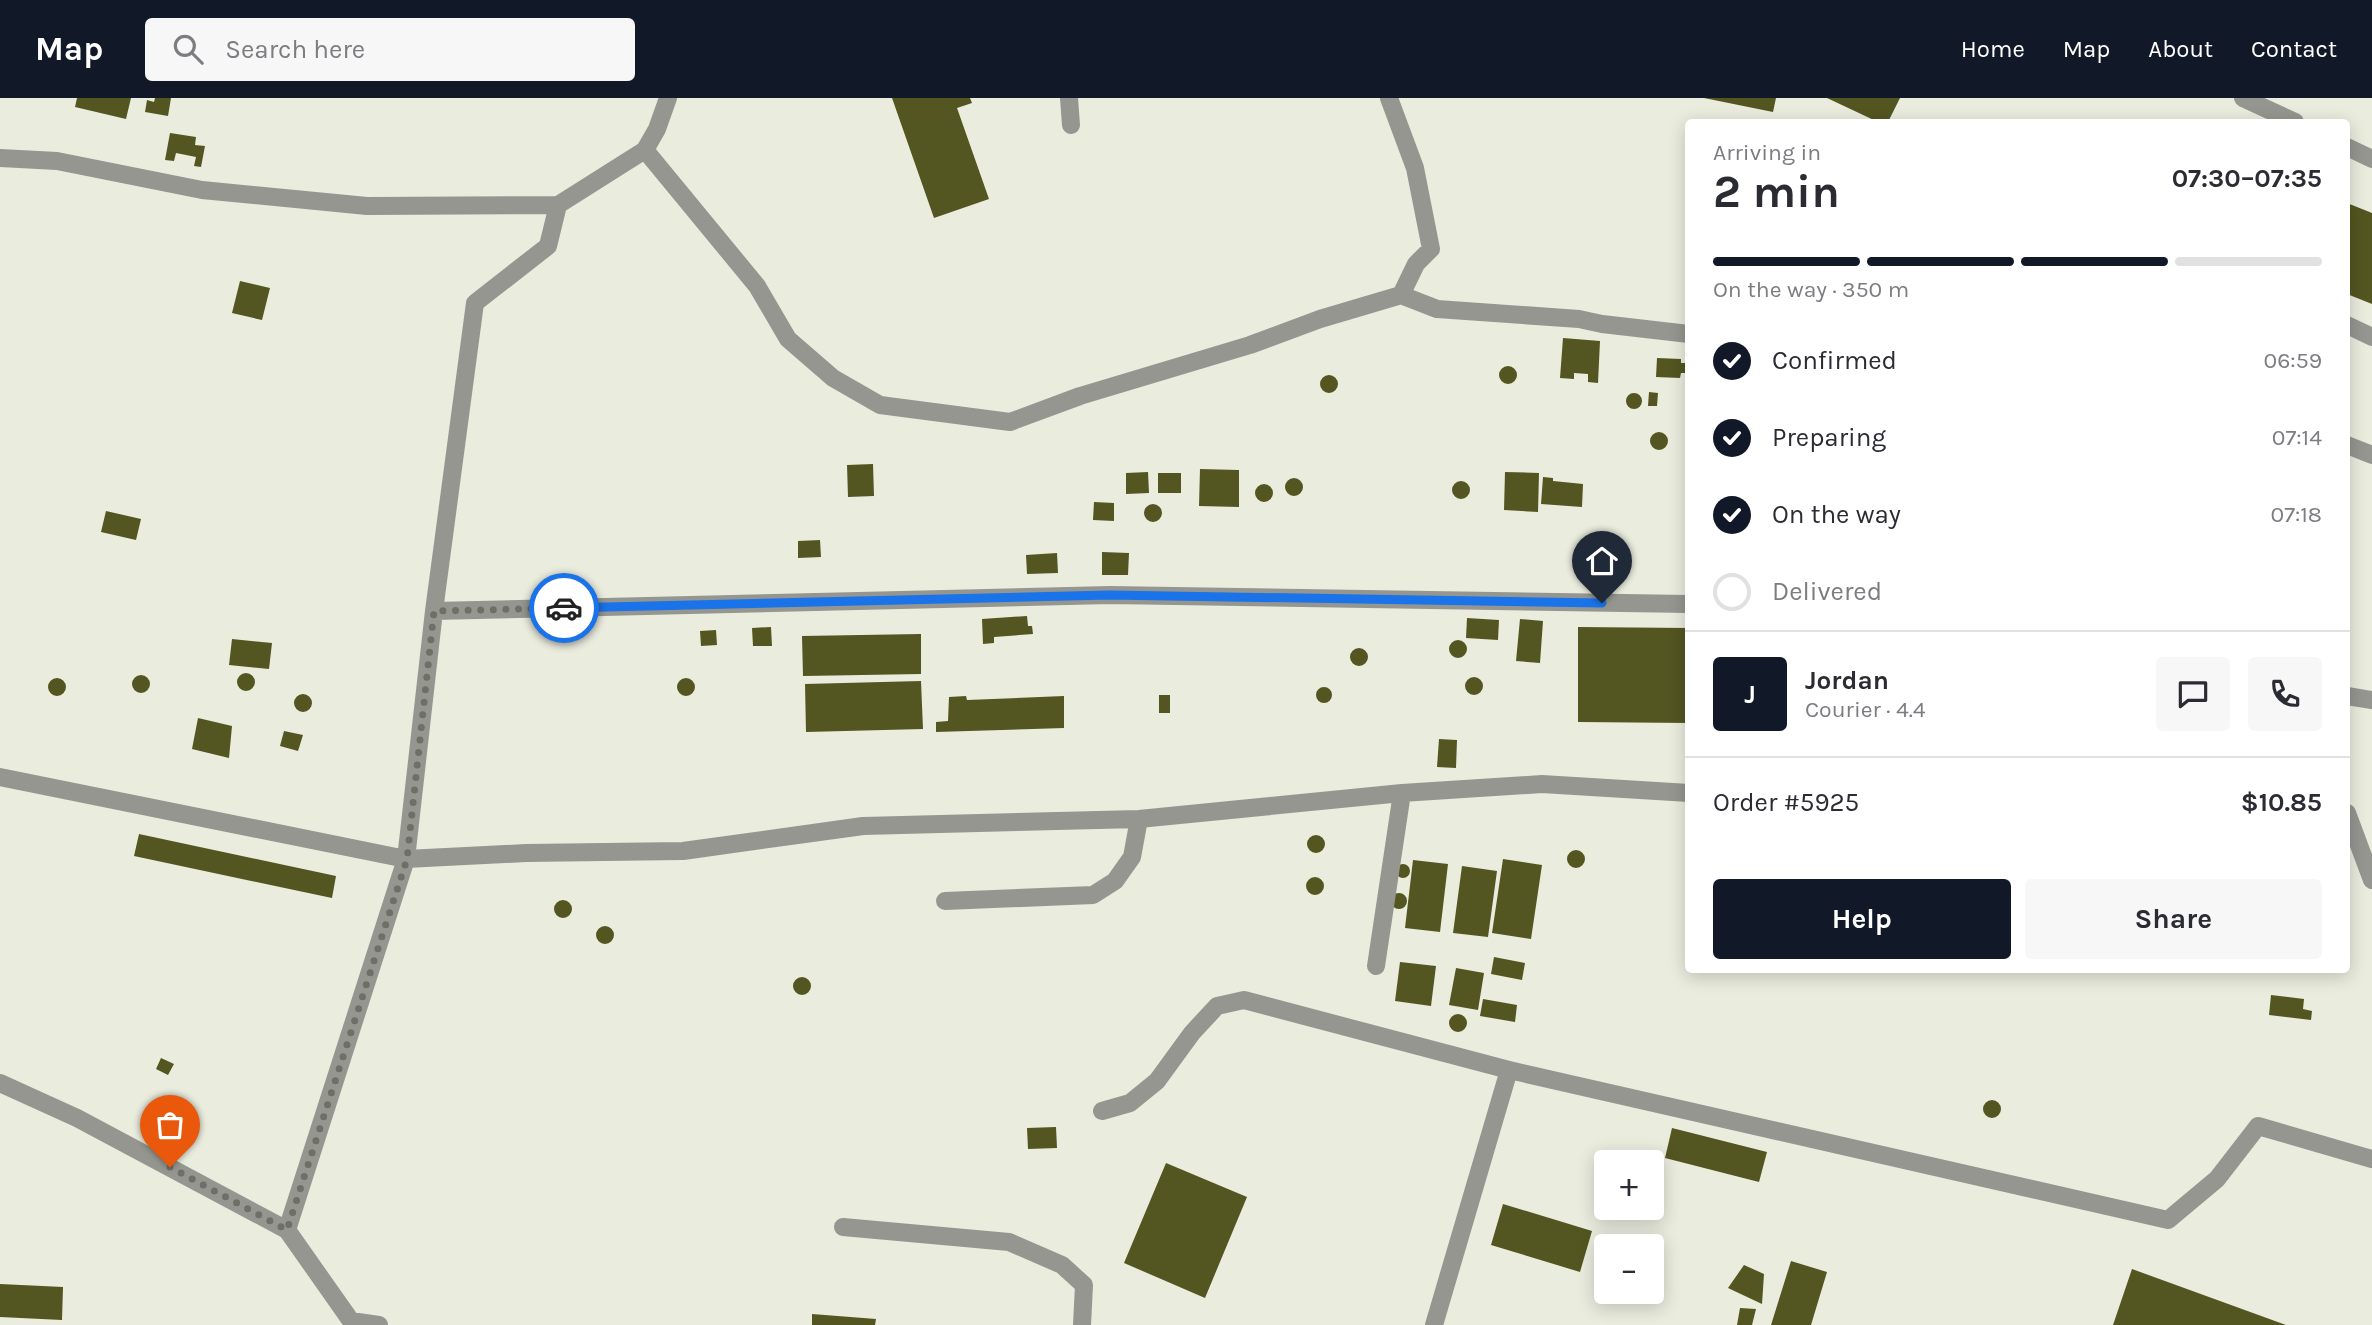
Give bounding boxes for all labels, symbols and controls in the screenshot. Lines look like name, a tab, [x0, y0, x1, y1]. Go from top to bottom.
search box	[145, 18, 635, 81]
text: Map	[35, 30, 103, 68]
icon: search	[169, 30, 207, 68]
text: Search here	[225, 34, 365, 65]
text: Home	[1961, 35, 2025, 63]
text: Map	[2063, 35, 2110, 63]
text: About	[2148, 35, 2213, 63]
text: Contact	[2251, 35, 2337, 63]
text: Arriving in	[1713, 139, 1821, 166]
text: 07:30–07:35	[2172, 163, 2322, 194]
text: 2 min	[1713, 165, 1840, 219]
text: On the way · 350 m	[1713, 276, 1909, 303]
icon: check	[1713, 342, 1751, 380]
text: Confirmed	[1772, 345, 1897, 376]
text: 06:59	[2264, 347, 2322, 374]
icon: check	[1713, 419, 1751, 457]
text: Preparing	[1772, 422, 1886, 453]
text: 07:14	[2272, 424, 2322, 451]
icon: check	[1713, 496, 1751, 534]
text: On the way	[1772, 499, 1901, 530]
text: 07:18	[2271, 501, 2322, 528]
pin	[1572, 531, 1632, 603]
icon: home	[1583, 542, 1621, 580]
courier	[529, 573, 599, 643]
text: Delivered	[1772, 576, 1882, 607]
icon: car	[545, 589, 583, 627]
button: chat	[2156, 657, 2230, 731]
button: phone	[2248, 657, 2322, 731]
text: Jordan	[1805, 665, 1889, 696]
text: J	[1744, 679, 1756, 710]
text: Courier · 4.4	[1805, 696, 1926, 723]
text: Order #5925	[1713, 787, 1859, 818]
text: $10.85	[2241, 787, 2322, 818]
button: Help	[1713, 879, 2011, 959]
button: Share	[2025, 879, 2322, 959]
pin	[140, 1095, 200, 1167]
icon: bag	[151, 1106, 189, 1144]
map controls	[1594, 1150, 1664, 1304]
button: +	[1594, 1150, 1664, 1220]
button: −	[1594, 1234, 1664, 1304]

